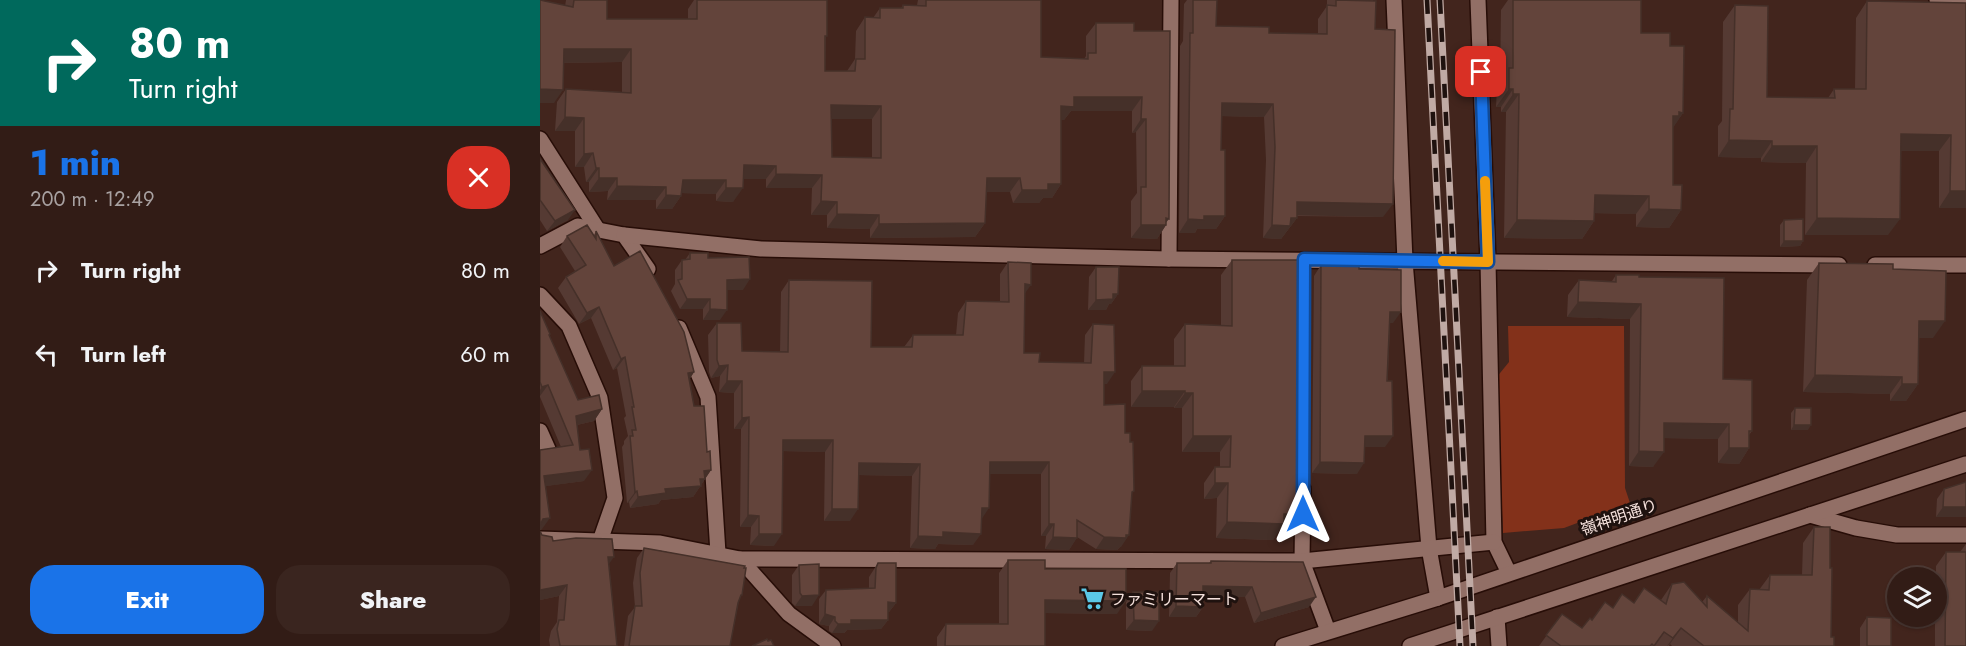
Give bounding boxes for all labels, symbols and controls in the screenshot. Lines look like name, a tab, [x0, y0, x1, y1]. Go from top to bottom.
text: 80 m	[129, 13, 230, 74]
icon: right	[30, 24, 108, 102]
pin	[1455, 46, 1506, 97]
icon: arrive	[1464, 55, 1497, 88]
text: Turn right	[129, 69, 237, 108]
text: 1 min	[30, 136, 121, 188]
button: close	[447, 146, 510, 209]
text: 200 m · 12:49	[30, 185, 155, 214]
icon: right	[30, 254, 63, 287]
text: Turn right	[81, 254, 181, 286]
text: 80 m	[461, 254, 510, 286]
icon: left	[30, 338, 63, 371]
text: Turn left	[81, 338, 166, 370]
text: 60 m	[460, 338, 510, 370]
position arrow	[1271, 482, 1335, 546]
street label: 嶺神明通り	[1577, 493, 1661, 541]
button: Exit	[30, 565, 264, 634]
button: Share	[276, 565, 510, 634]
map controls	[1887, 567, 1947, 627]
button: layers	[1887, 567, 1947, 627]
supermarket icon: ファミリーマート	[1079, 586, 1105, 612]
place label: ファミリーマート	[1110, 588, 1238, 611]

